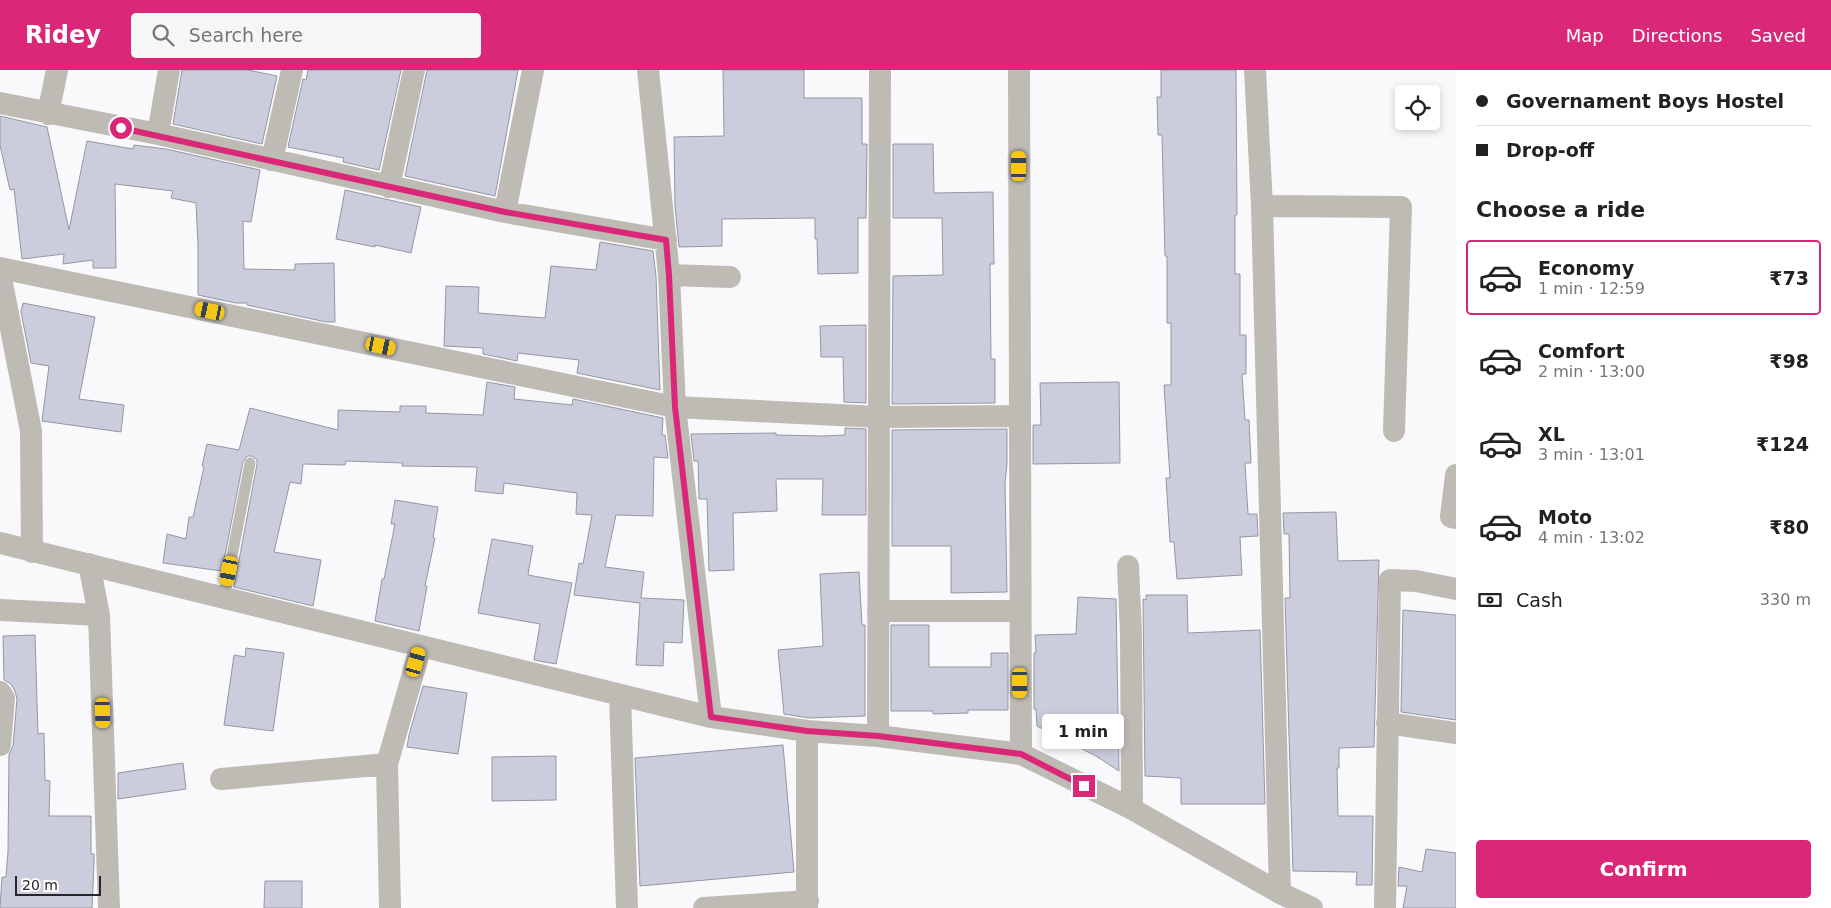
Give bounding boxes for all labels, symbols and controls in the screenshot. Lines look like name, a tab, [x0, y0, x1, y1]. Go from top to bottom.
search box	[131, 13, 481, 58]
text: Ridey	[25, 21, 101, 49]
icon: search	[149, 21, 177, 49]
text: Search here	[189, 24, 303, 46]
text: Map	[1566, 25, 1604, 46]
text: Directions	[1632, 25, 1722, 46]
text: Saved	[1750, 25, 1806, 46]
map controls	[1395, 85, 1440, 130]
button: locate	[1395, 85, 1440, 130]
text: Governament Boys Hostel	[1506, 90, 1784, 112]
route start	[110, 117, 132, 139]
text: Drop-off	[1506, 139, 1594, 161]
car	[1011, 151, 1026, 181]
text: Choose a ride	[1476, 197, 1645, 222]
icon: car	[1478, 255, 1523, 300]
text: Economy	[1538, 257, 1634, 279]
text: ₹73	[1769, 267, 1809, 289]
text: 1 min · 12:59	[1538, 279, 1645, 298]
car	[193, 301, 226, 321]
car	[364, 336, 397, 356]
icon: car	[1478, 338, 1523, 383]
text: Comfort	[1538, 340, 1625, 362]
text: ₹98	[1769, 350, 1809, 372]
text: 2 min · 13:00	[1538, 362, 1645, 381]
icon: car	[1478, 421, 1523, 466]
text: XL	[1538, 423, 1565, 445]
text: ₹124	[1756, 433, 1809, 455]
text: 3 min · 13:01	[1538, 445, 1645, 464]
icon: car	[1478, 504, 1523, 549]
text: Moto	[1538, 506, 1592, 528]
text: ₹80	[1769, 516, 1809, 538]
text: 4 min · 13:02	[1538, 528, 1645, 547]
car	[218, 555, 239, 587]
icon: cash	[1476, 586, 1504, 614]
text: Cash	[1516, 589, 1563, 611]
text: 330 m	[1760, 590, 1811, 609]
car	[404, 646, 427, 678]
car	[1012, 668, 1027, 698]
car	[94, 698, 111, 728]
callout: 1 min	[1043, 714, 1125, 748]
text: 1 min	[1058, 722, 1108, 741]
route end	[1073, 775, 1095, 797]
button: Confirm	[1476, 840, 1811, 898]
scale bar	[15, 873, 101, 896]
text: 20 m	[22, 877, 58, 893]

